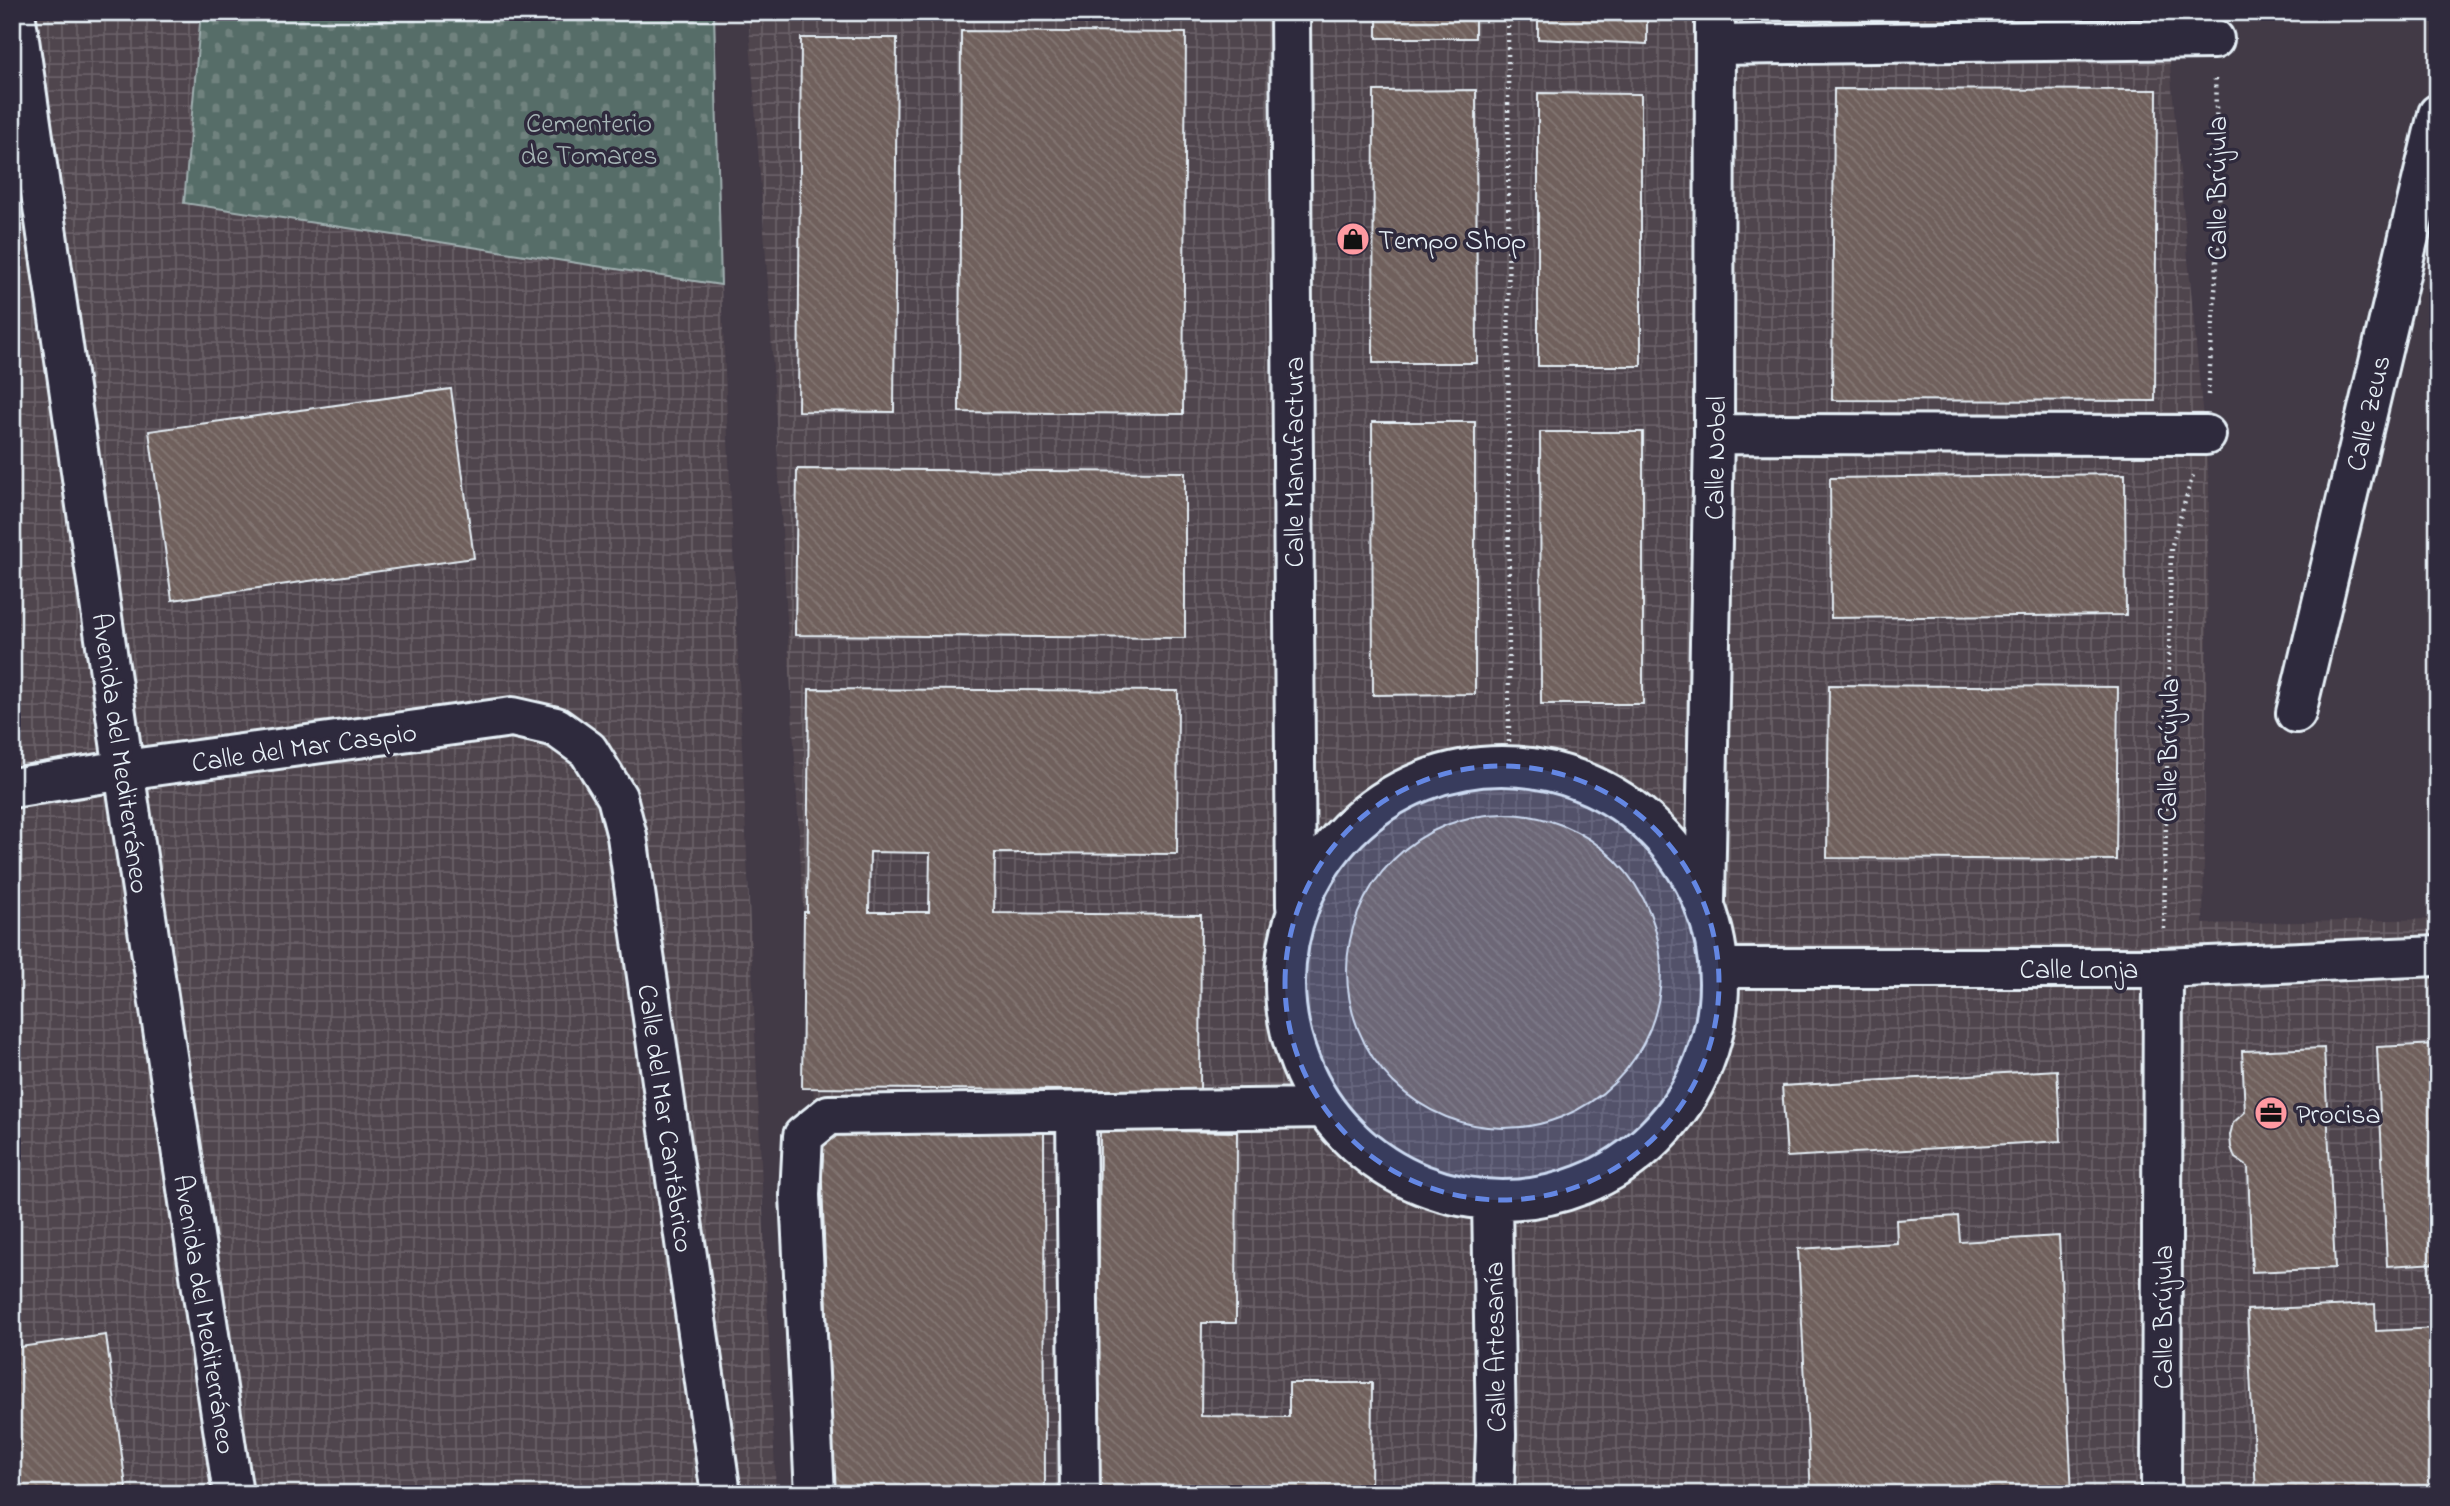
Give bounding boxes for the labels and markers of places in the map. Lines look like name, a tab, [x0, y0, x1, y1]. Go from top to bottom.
shop icon: Tempo Shop	[1334, 220, 1372, 258]
place label: Tempo Shop	[1378, 222, 1526, 263]
office icon: Procisa	[2252, 1094, 2290, 1132]
place label: Procisa	[2296, 1096, 2381, 1137]

